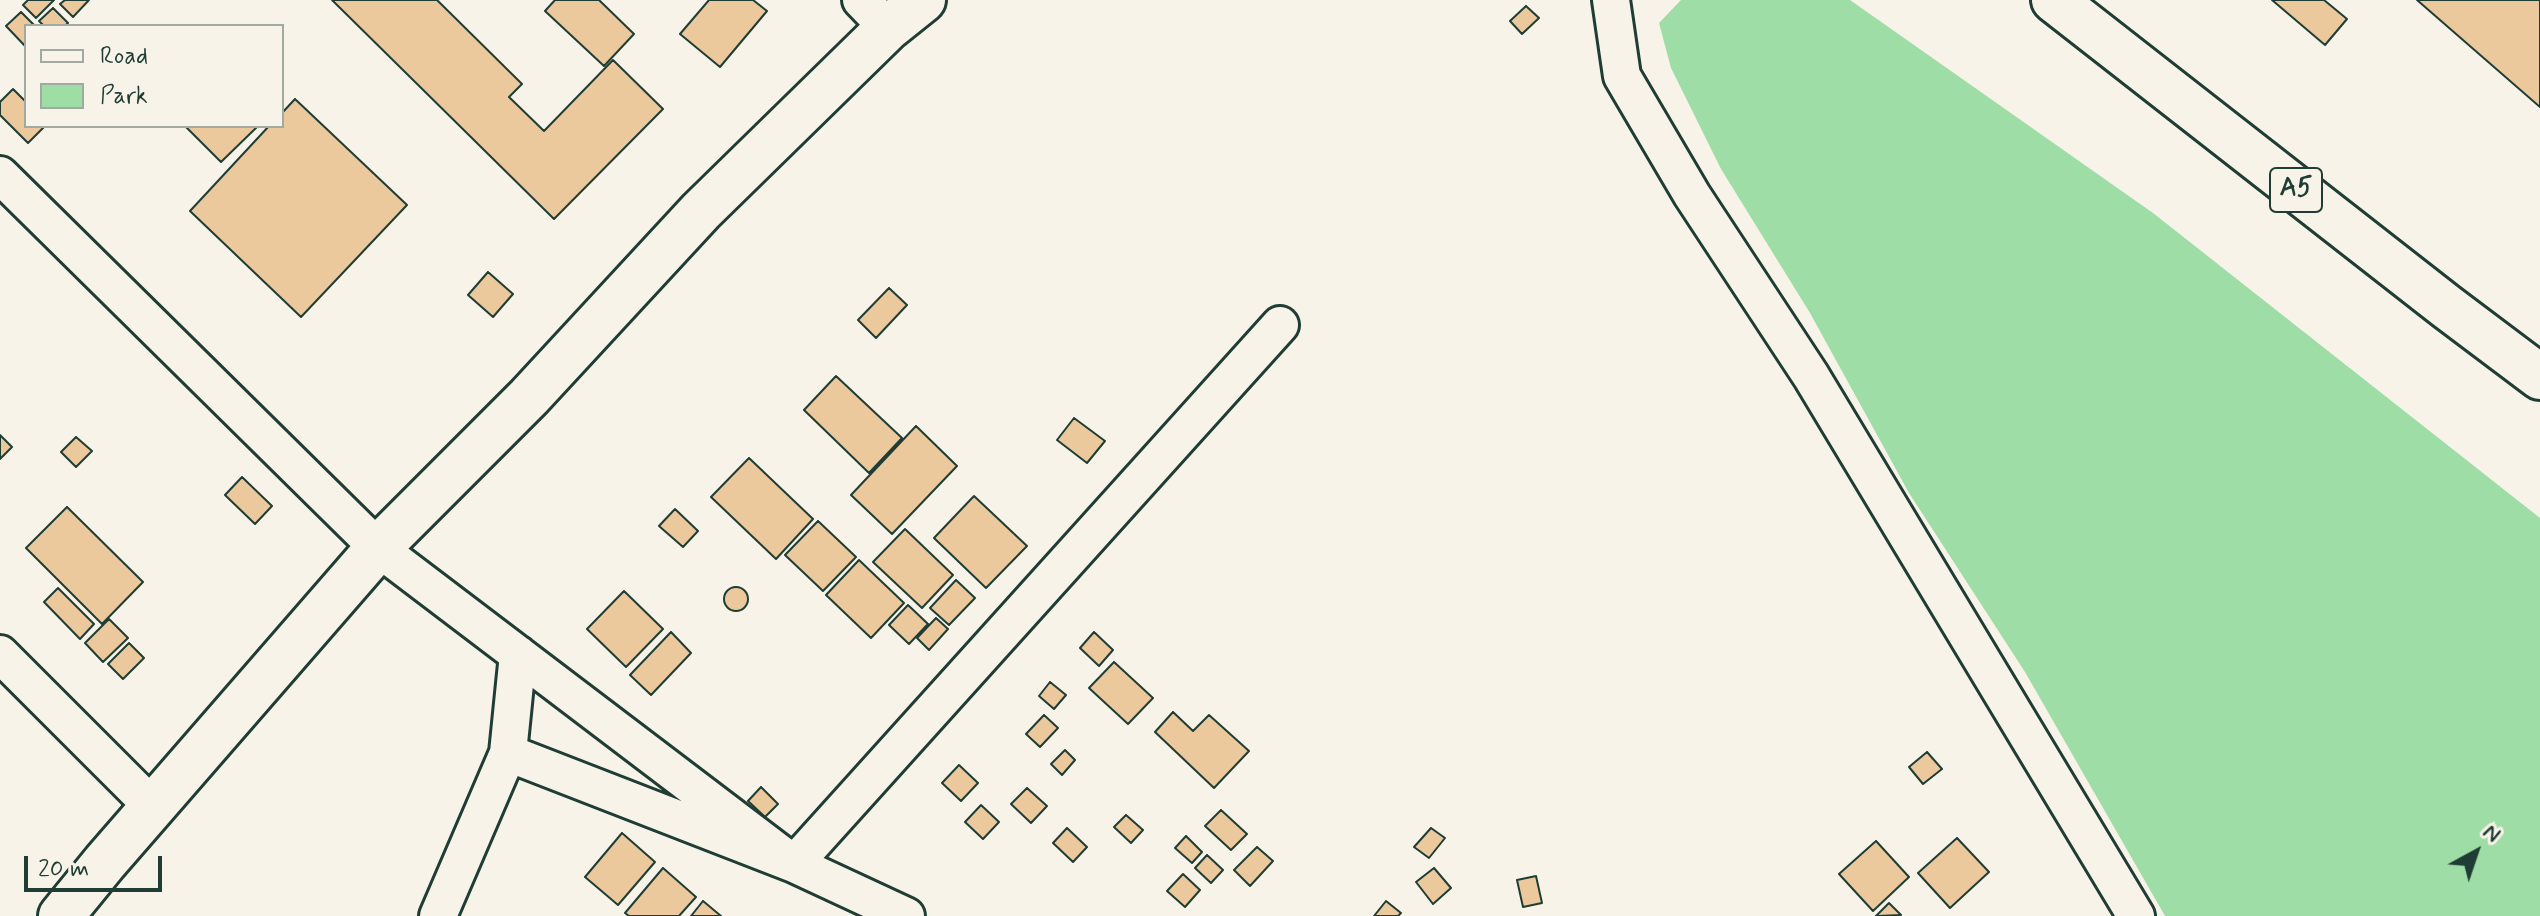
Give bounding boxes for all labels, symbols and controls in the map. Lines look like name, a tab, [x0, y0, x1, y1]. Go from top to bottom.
legend	[24, 24, 284, 128]
text: Road	[100, 41, 148, 72]
text: Park	[100, 81, 148, 112]
road number: A5	[2270, 168, 2322, 212]
north arrow	[2436, 812, 2516, 892]
text: N	[2477, 818, 2506, 849]
scale bar	[28, 840, 166, 890]
text: 20 m	[38, 854, 89, 885]

